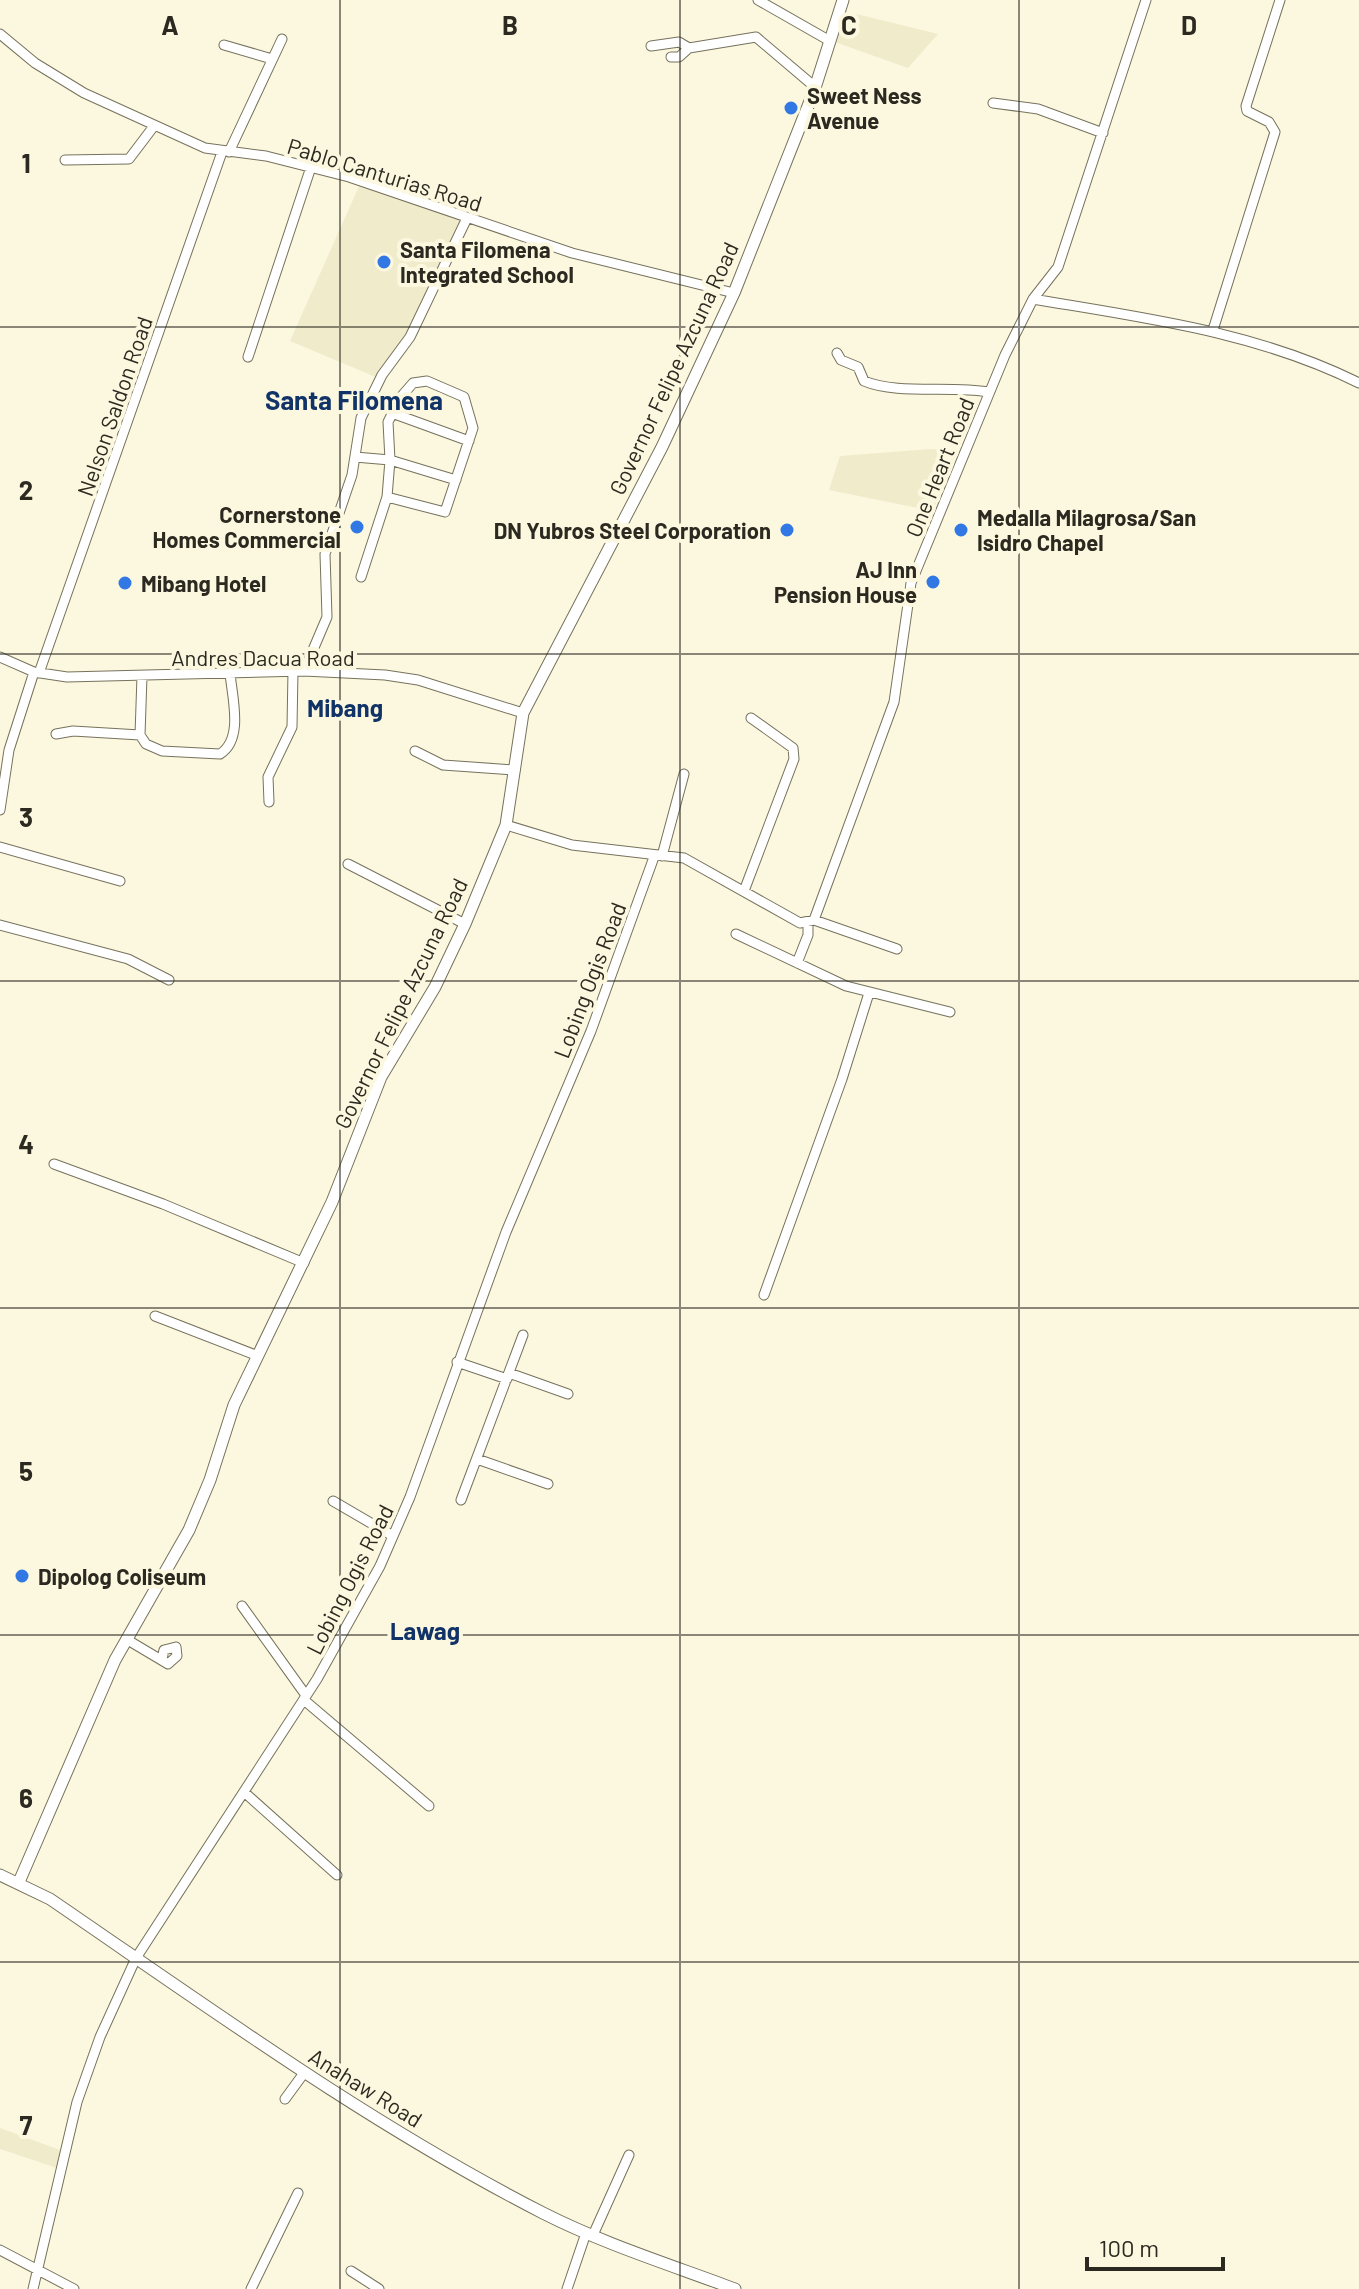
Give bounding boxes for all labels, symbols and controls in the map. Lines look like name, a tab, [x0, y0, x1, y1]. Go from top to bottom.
text: A	[161, 9, 179, 40]
text: B	[502, 9, 518, 40]
text: C	[841, 9, 857, 40]
text: D	[1181, 9, 1197, 40]
place label: Sweet Ness Avenue	[807, 82, 922, 133]
marker: Sweet Ness Avenue	[782, 99, 800, 117]
street label: Pablo Canturias Road	[284, 132, 486, 216]
text: 1	[21, 147, 31, 178]
place label: Santa Filomena Integrated School	[400, 236, 574, 287]
street label: Governor Felipe Azcuna Road	[603, 238, 743, 498]
marker: Santa Filomena Integrated School	[375, 253, 393, 271]
street label: Nelson Saldon Road	[71, 313, 157, 499]
district label: Santa Filomena	[265, 384, 443, 415]
street label: One Heart Road	[899, 393, 979, 541]
text: 2	[19, 474, 33, 505]
place label: Cornerstone Homes Commercial	[152, 501, 341, 552]
place label: Medalla Milagrosa/San Isidro Chapel	[977, 504, 1196, 555]
place label: DN Yubros Steel Corporation	[494, 517, 771, 543]
marker: Cornerstone Homes Commercial	[348, 518, 366, 536]
marker: DN Yubros Steel Corporation	[778, 521, 796, 539]
marker: Medalla Milagrosa/San Isidro Chapel	[952, 521, 970, 539]
place label: AJ Inn Pension House	[774, 556, 917, 607]
place label: Mibang Hotel	[141, 570, 266, 596]
marker: AJ Inn Pension House	[924, 573, 942, 591]
marker: Mibang Hotel	[116, 574, 134, 592]
street label: Andres Dacua Road	[171, 644, 355, 670]
district label: Mibang	[307, 693, 383, 722]
text: 3	[19, 801, 33, 832]
street label: Governor Felipe Azcuna Road	[328, 873, 472, 1133]
street label: Lobing Ogis Road	[547, 899, 631, 1061]
text: 4	[18, 1128, 34, 1159]
text: 5	[19, 1455, 33, 1486]
street label: Lobing Ogis Road	[300, 1500, 398, 1658]
place label: Dipolog Coliseum	[38, 1563, 206, 1589]
marker: Dipolog Coliseum	[13, 1567, 31, 1585]
district label: Lawag	[390, 1616, 460, 1645]
text: 6	[19, 1782, 33, 1813]
street label: Anahaw Road	[305, 2042, 427, 2132]
text: 7	[20, 2109, 33, 2140]
scale bar	[1087, 2221, 1223, 2271]
text: 100 m	[1099, 2233, 1159, 2262]

